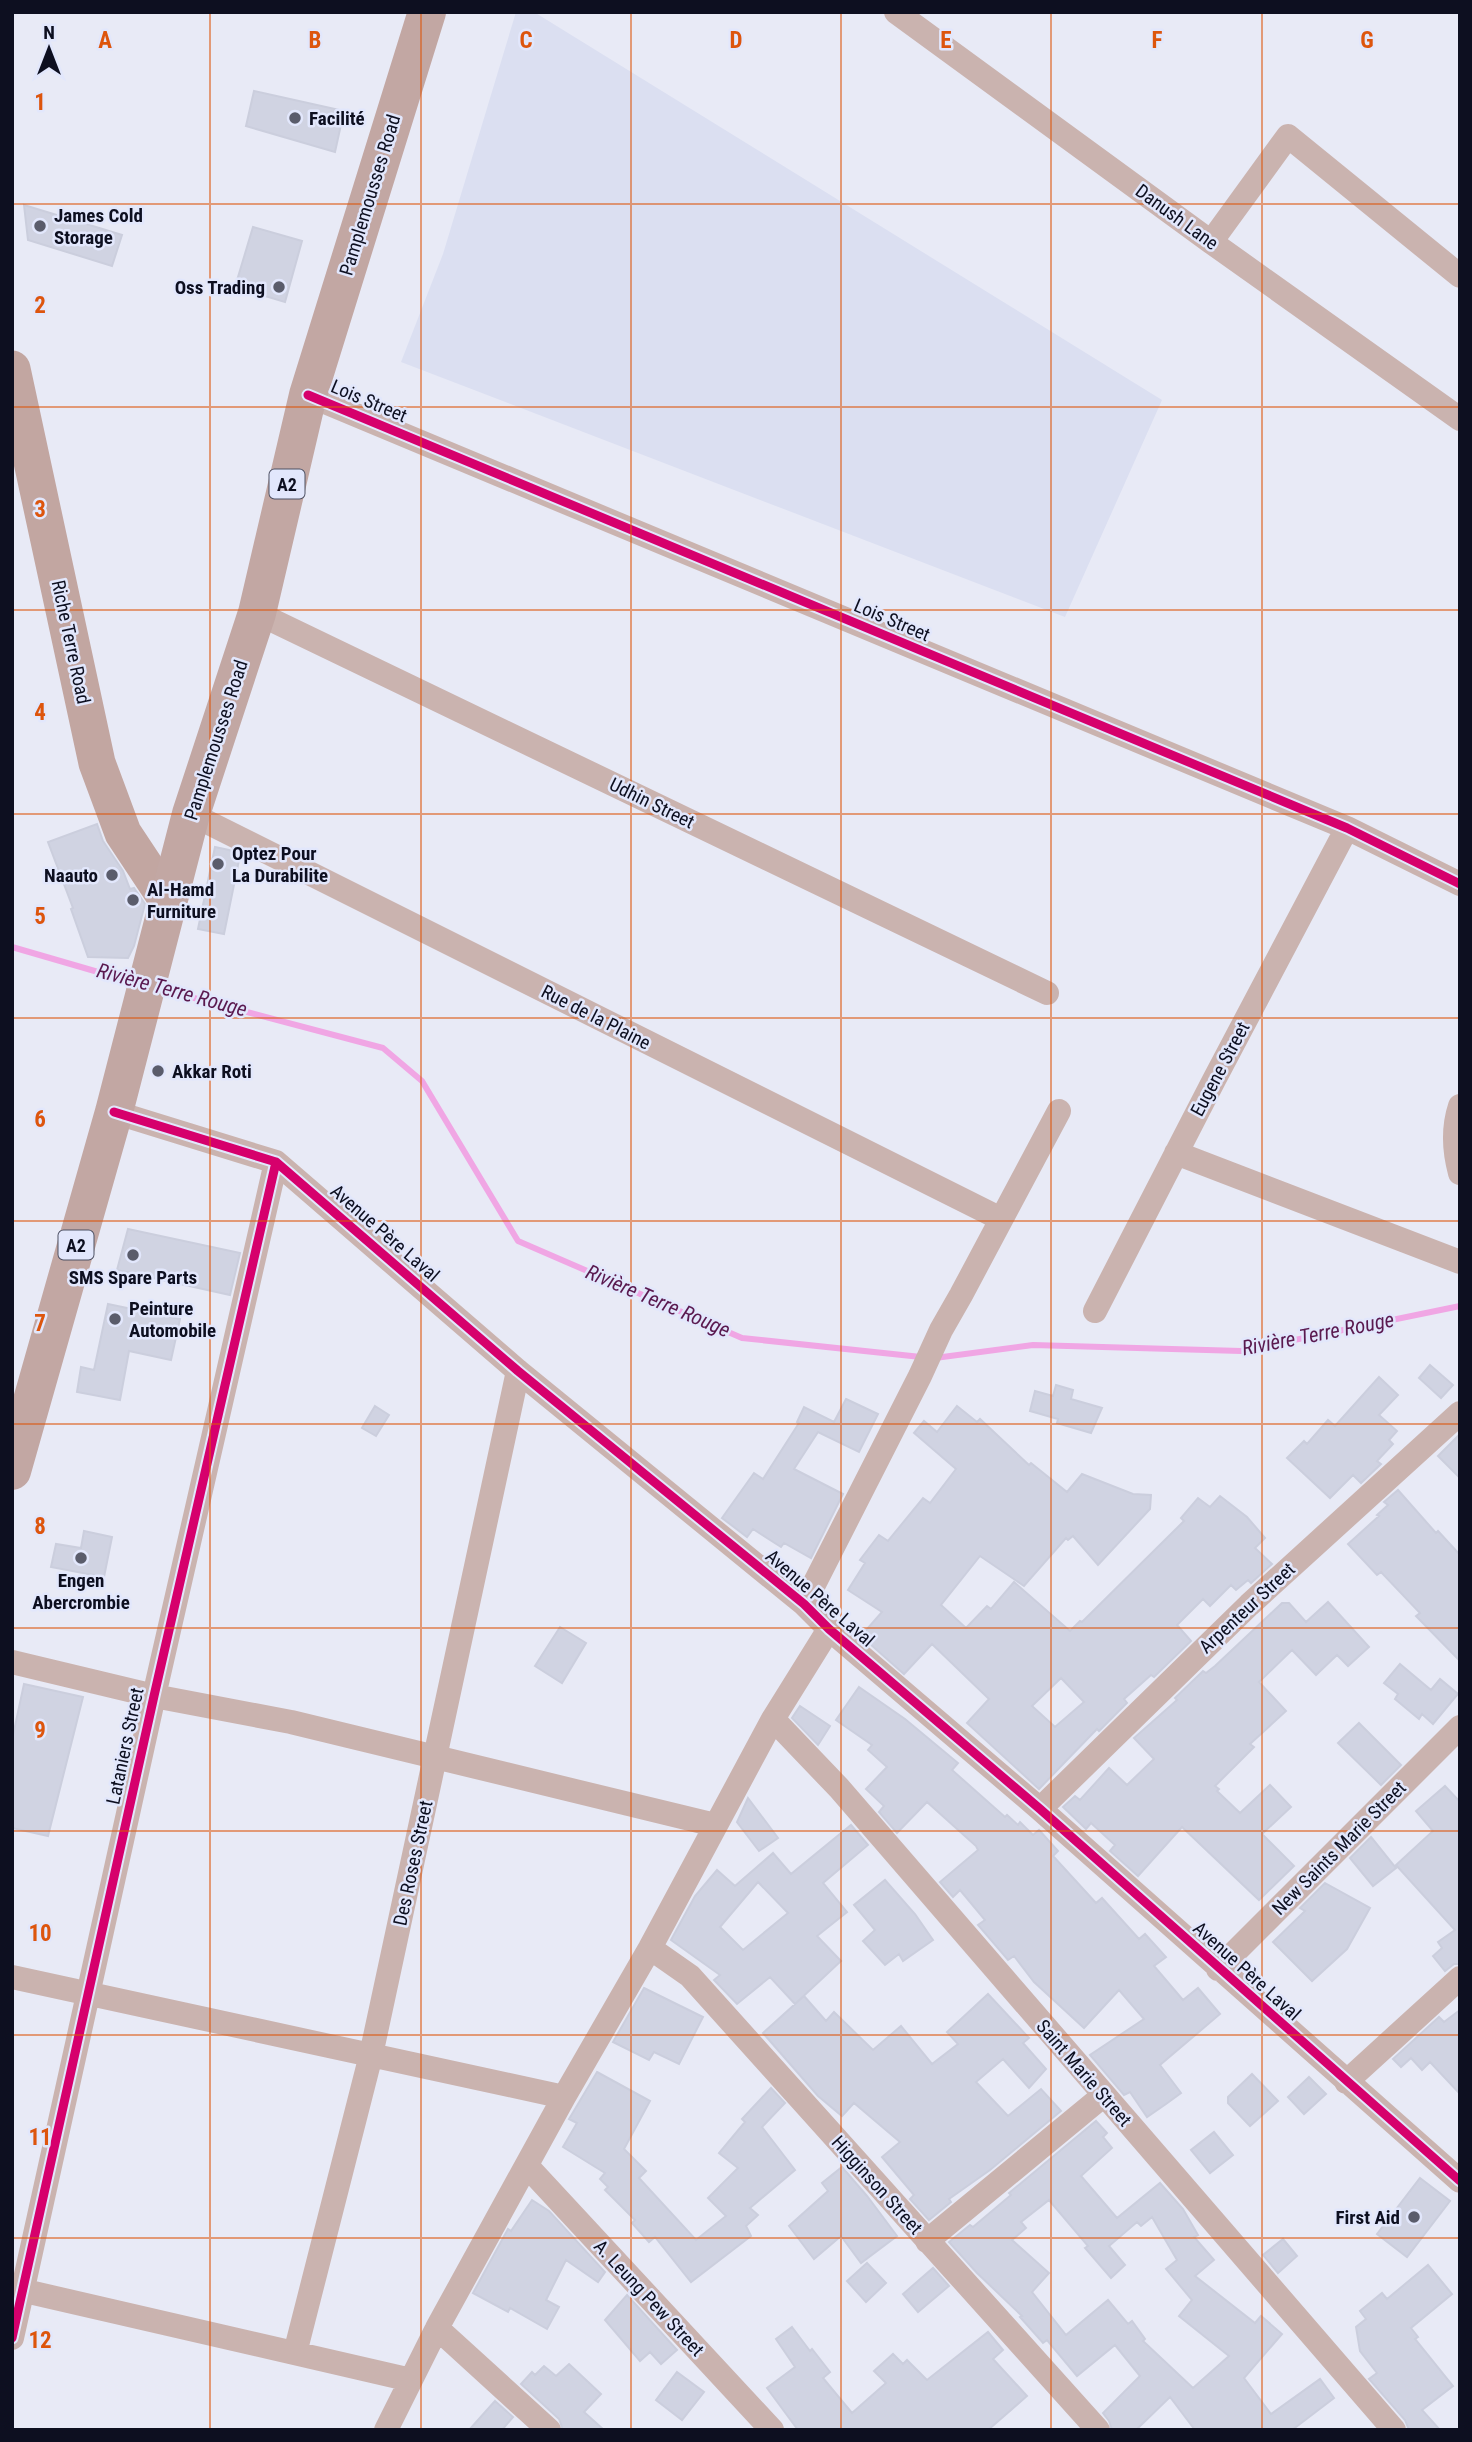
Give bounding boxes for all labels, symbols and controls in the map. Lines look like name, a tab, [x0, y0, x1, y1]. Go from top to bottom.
north arrow	[14, 14, 84, 84]
text: N	[43, 21, 55, 44]
text: A	[98, 27, 112, 54]
text: B	[309, 27, 321, 54]
text: C	[519, 27, 533, 54]
text: D	[730, 27, 743, 54]
text: E	[940, 27, 952, 54]
text: F	[1152, 27, 1163, 54]
text: G	[1360, 27, 1374, 54]
text: 1	[34, 89, 46, 116]
place label: Facilité	[309, 107, 365, 130]
marker: Facilité	[287, 110, 303, 126]
street label: Pamplemousses Road	[335, 112, 405, 278]
street label: Danush Lane	[1131, 179, 1223, 255]
place label: James Cold Storage	[54, 204, 143, 249]
marker: James Cold Storage	[32, 218, 48, 234]
place label: Oss Trading	[175, 276, 265, 299]
marker: Oss Trading	[271, 279, 287, 295]
text: 2	[34, 292, 46, 319]
street label: Lois Street	[327, 375, 411, 427]
road number: A2	[270, 470, 304, 498]
text: 3	[34, 496, 46, 523]
street label: Riche Terre Road	[47, 578, 95, 706]
street label: Lois Street	[850, 594, 934, 646]
street label: Pamplemousses Road	[179, 657, 253, 823]
text: 4	[34, 699, 46, 726]
street label: Udhin Street	[606, 773, 698, 833]
place label: Optez Pour La Durabilite	[232, 842, 328, 887]
marker: Optez Pour La Durabilite	[210, 856, 226, 872]
place label: Naauto	[44, 864, 98, 887]
marker: Naauto	[104, 867, 120, 883]
place label: Al-Hamd Furniture	[147, 878, 216, 923]
marker: Al-Hamd Furniture	[125, 892, 141, 908]
text: 5	[34, 903, 46, 930]
water label: Rivière Terre Rouge	[94, 958, 250, 1022]
street label: Rue de la Plaine	[538, 980, 655, 1054]
street label: Eugene Street	[1185, 1018, 1255, 1120]
place label: Akkar Roti	[172, 1060, 252, 1083]
marker: Akkar Roti	[150, 1063, 166, 1079]
text: 6	[34, 1106, 46, 1133]
street label: Avenue Père Laval	[326, 1179, 444, 1287]
road number: A2	[58, 1230, 94, 1260]
marker: SMS Spare Parts	[125, 1247, 141, 1263]
water label: Rivière Terre Rouge	[582, 1260, 734, 1342]
place label: SMS Spare Parts	[69, 1266, 197, 1289]
place label: Peinture Automobile	[129, 1297, 216, 1342]
water label: Rivière Terre Rouge	[1240, 1307, 1396, 1361]
text: 7	[34, 1310, 46, 1337]
marker: Peinture Automobile	[107, 1311, 123, 1327]
text: 8	[34, 1513, 46, 1540]
street label: Avenue Père Laval	[761, 1544, 879, 1652]
marker: Engen Abercrombie	[73, 1550, 89, 1566]
street label: Arpenteur Street	[1194, 1558, 1300, 1658]
place label: Engen Abercrombie	[32, 1569, 130, 1614]
street label: Lataniers Street	[101, 1686, 149, 1806]
text: 9	[34, 1717, 46, 1744]
street label: New Saints Marie Street	[1267, 1776, 1411, 1920]
street label: Des Roses Street	[388, 1798, 438, 1928]
street label: Avenue Père Laval	[1189, 1917, 1305, 2025]
text: 10	[28, 1920, 52, 1947]
street label: Saint Marie Street	[1031, 2015, 1137, 2131]
text: 11	[28, 2124, 52, 2151]
street label: Higginson Street	[827, 2131, 927, 2239]
place label: First Aid	[1335, 2206, 1400, 2229]
marker: First Aid	[1406, 2209, 1422, 2225]
street label: A. Leung Pew Street	[589, 2235, 709, 2361]
text: 12	[28, 2327, 52, 2354]

